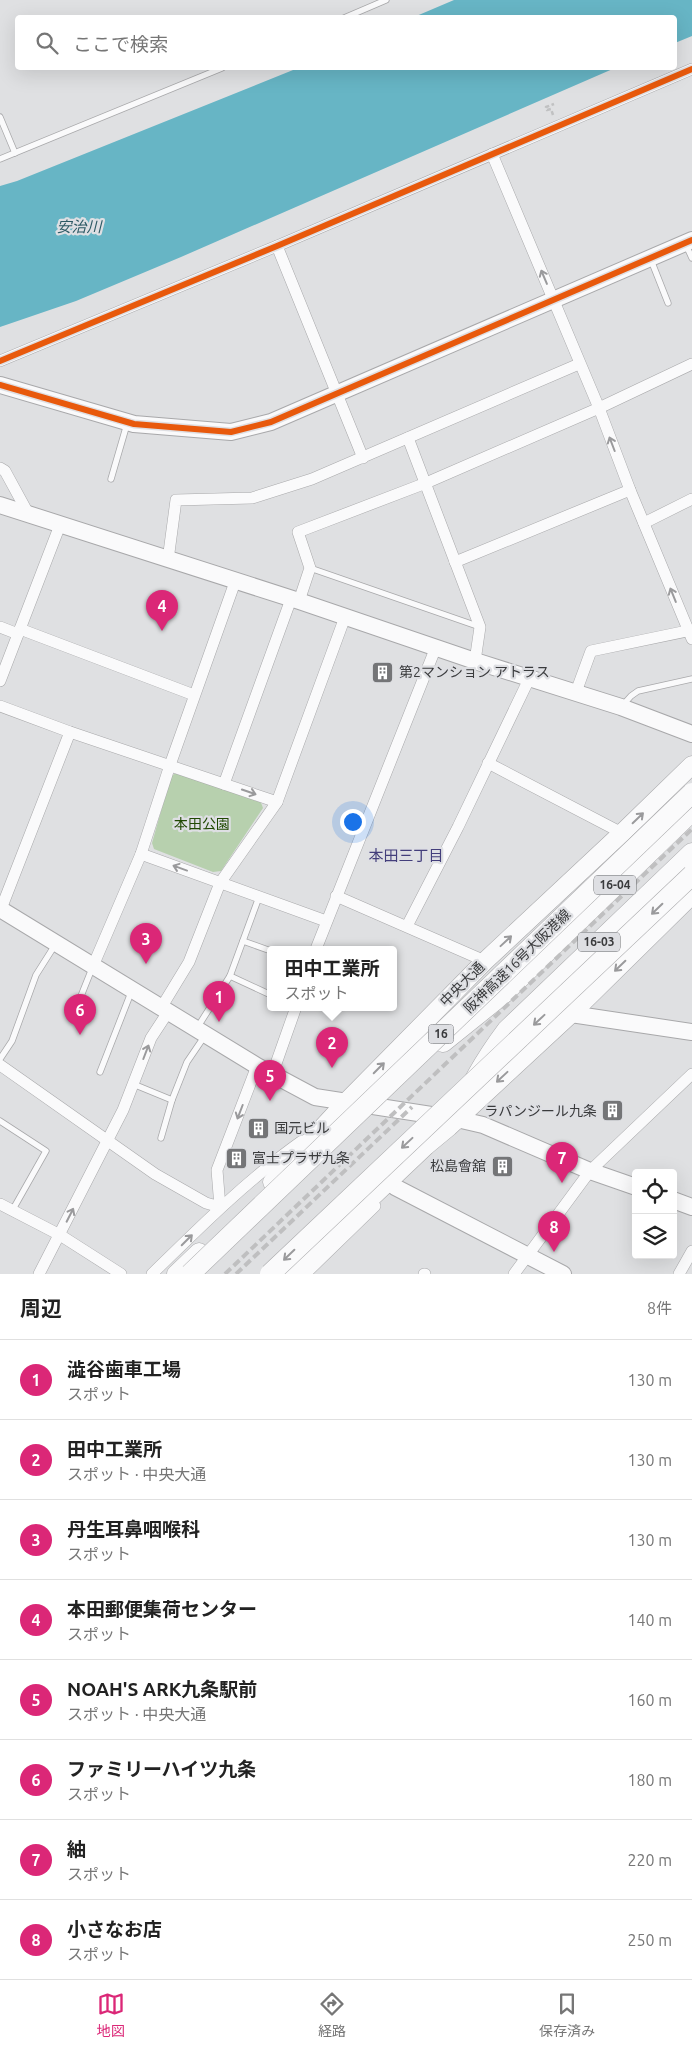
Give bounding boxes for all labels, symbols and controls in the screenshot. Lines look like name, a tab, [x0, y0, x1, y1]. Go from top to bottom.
search box	[15, 15, 677, 70]
icon: search	[33, 29, 61, 57]
text: ここで検索	[73, 33, 168, 55]
water label: 安治川	[56, 218, 103, 235]
one-way arrow	[539, 270, 548, 285]
one-way arrow	[607, 436, 616, 451]
one-way arrow	[667, 588, 677, 603]
pin: 4	[146, 590, 178, 631]
building icon: 第2マンション アトラス	[371, 660, 395, 684]
place label: 第2マンション アトラス	[399, 664, 550, 680]
one-way arrow	[241, 788, 256, 797]
your location	[340, 809, 366, 835]
one-way arrow	[632, 812, 644, 824]
park label: 本田公園	[174, 816, 230, 832]
district label: 本田三丁目	[368, 847, 444, 864]
one-way arrow	[173, 863, 189, 872]
road number: 16-04	[594, 876, 636, 894]
one-way arrow	[650, 903, 663, 915]
street label: 阪神高速16号大阪港線	[460, 906, 574, 1016]
pin: 3	[130, 923, 162, 964]
road number: 16-03	[578, 932, 620, 952]
one-way arrow	[500, 935, 513, 947]
popup	[267, 946, 397, 1011]
text: 田中工業所	[284, 957, 380, 979]
street label: 中央大通	[437, 959, 487, 1009]
one-way arrow	[614, 959, 626, 971]
pin: 1	[203, 981, 235, 1022]
text: スポット	[284, 984, 349, 1002]
pin: 6	[64, 994, 96, 1035]
one-way arrow	[532, 1014, 545, 1026]
road number: 16	[428, 1024, 454, 1044]
pin: 2	[316, 1027, 348, 1068]
one-way arrow	[142, 1045, 151, 1060]
pin: 5	[254, 1060, 286, 1101]
one-way arrow	[373, 1062, 385, 1074]
one-way arrow	[495, 1071, 508, 1083]
building icon: ラパンジール九条	[601, 1099, 625, 1123]
place label: ラパンジール九条	[484, 1103, 597, 1119]
one-way arrow	[235, 1104, 244, 1119]
building icon: 国元ビル	[246, 1116, 270, 1140]
place label: 国元ビル	[274, 1120, 330, 1136]
one-way arrow	[401, 1137, 414, 1149]
pin: 7	[546, 1142, 578, 1183]
building icon: 富士プラザ九条	[224, 1146, 248, 1170]
place label: 富士プラザ九条	[252, 1150, 350, 1166]
building icon: 松島會舘	[490, 1154, 514, 1178]
place label: 松島會舘	[430, 1158, 486, 1174]
map controls	[632, 1169, 677, 1259]
button: locate	[632, 1169, 677, 1214]
one-way arrow	[65, 1208, 75, 1223]
pin: 8	[538, 1211, 570, 1252]
button: layers	[632, 1214, 677, 1259]
one-way arrow	[180, 1234, 192, 1246]
one-way arrow	[283, 1249, 296, 1261]
text: 周辺	[20, 1296, 62, 1320]
text: 8件	[647, 1299, 672, 1317]
text: 澁谷歯車工場	[67, 1358, 181, 1380]
text: 1	[31, 1371, 41, 1389]
text: 130 m	[627, 1371, 672, 1389]
text: スポット	[67, 1385, 131, 1403]
text: 田中工業所	[67, 1438, 162, 1460]
text: 2	[31, 1451, 41, 1469]
text: 130 m	[627, 1451, 672, 1469]
text: スポット · 中央大通	[67, 1465, 206, 1483]
text: 丹生耳鼻咽喉科	[67, 1518, 200, 1540]
text: 3	[31, 1531, 41, 1549]
text: 130 m	[627, 1531, 672, 1549]
text: スポット	[67, 1545, 131, 1563]
text: 本田郵便集荷センター	[67, 1598, 257, 1620]
text: 4	[31, 1611, 41, 1629]
text: 140 m	[627, 1611, 672, 1629]
text: スポット	[67, 1625, 131, 1643]
text: NOAH'S ARK九条駅前	[67, 1678, 257, 1700]
text: 5	[31, 1691, 41, 1709]
text: 160 m	[627, 1691, 672, 1709]
text: スポット · 中央大通	[67, 1705, 206, 1723]
text: ファミリーハイツ九条	[67, 1758, 256, 1780]
text: 6	[31, 1771, 41, 1789]
text: 180 m	[627, 1771, 672, 1789]
text: スポット	[67, 1785, 131, 1803]
text: 紬	[67, 1838, 86, 1860]
text: 7	[31, 1851, 41, 1869]
text: 220 m	[627, 1851, 672, 1869]
text: スポット	[67, 1865, 131, 1883]
text: 小さなお店	[67, 1918, 162, 1940]
text: 8	[31, 1931, 41, 1949]
text: 250 m	[627, 1931, 672, 1949]
text: スポット	[67, 1945, 131, 1963]
tab: 地図	[97, 1990, 125, 2040]
tab: 経路	[318, 1990, 346, 2040]
tab: 保存済み	[539, 1990, 595, 2040]

